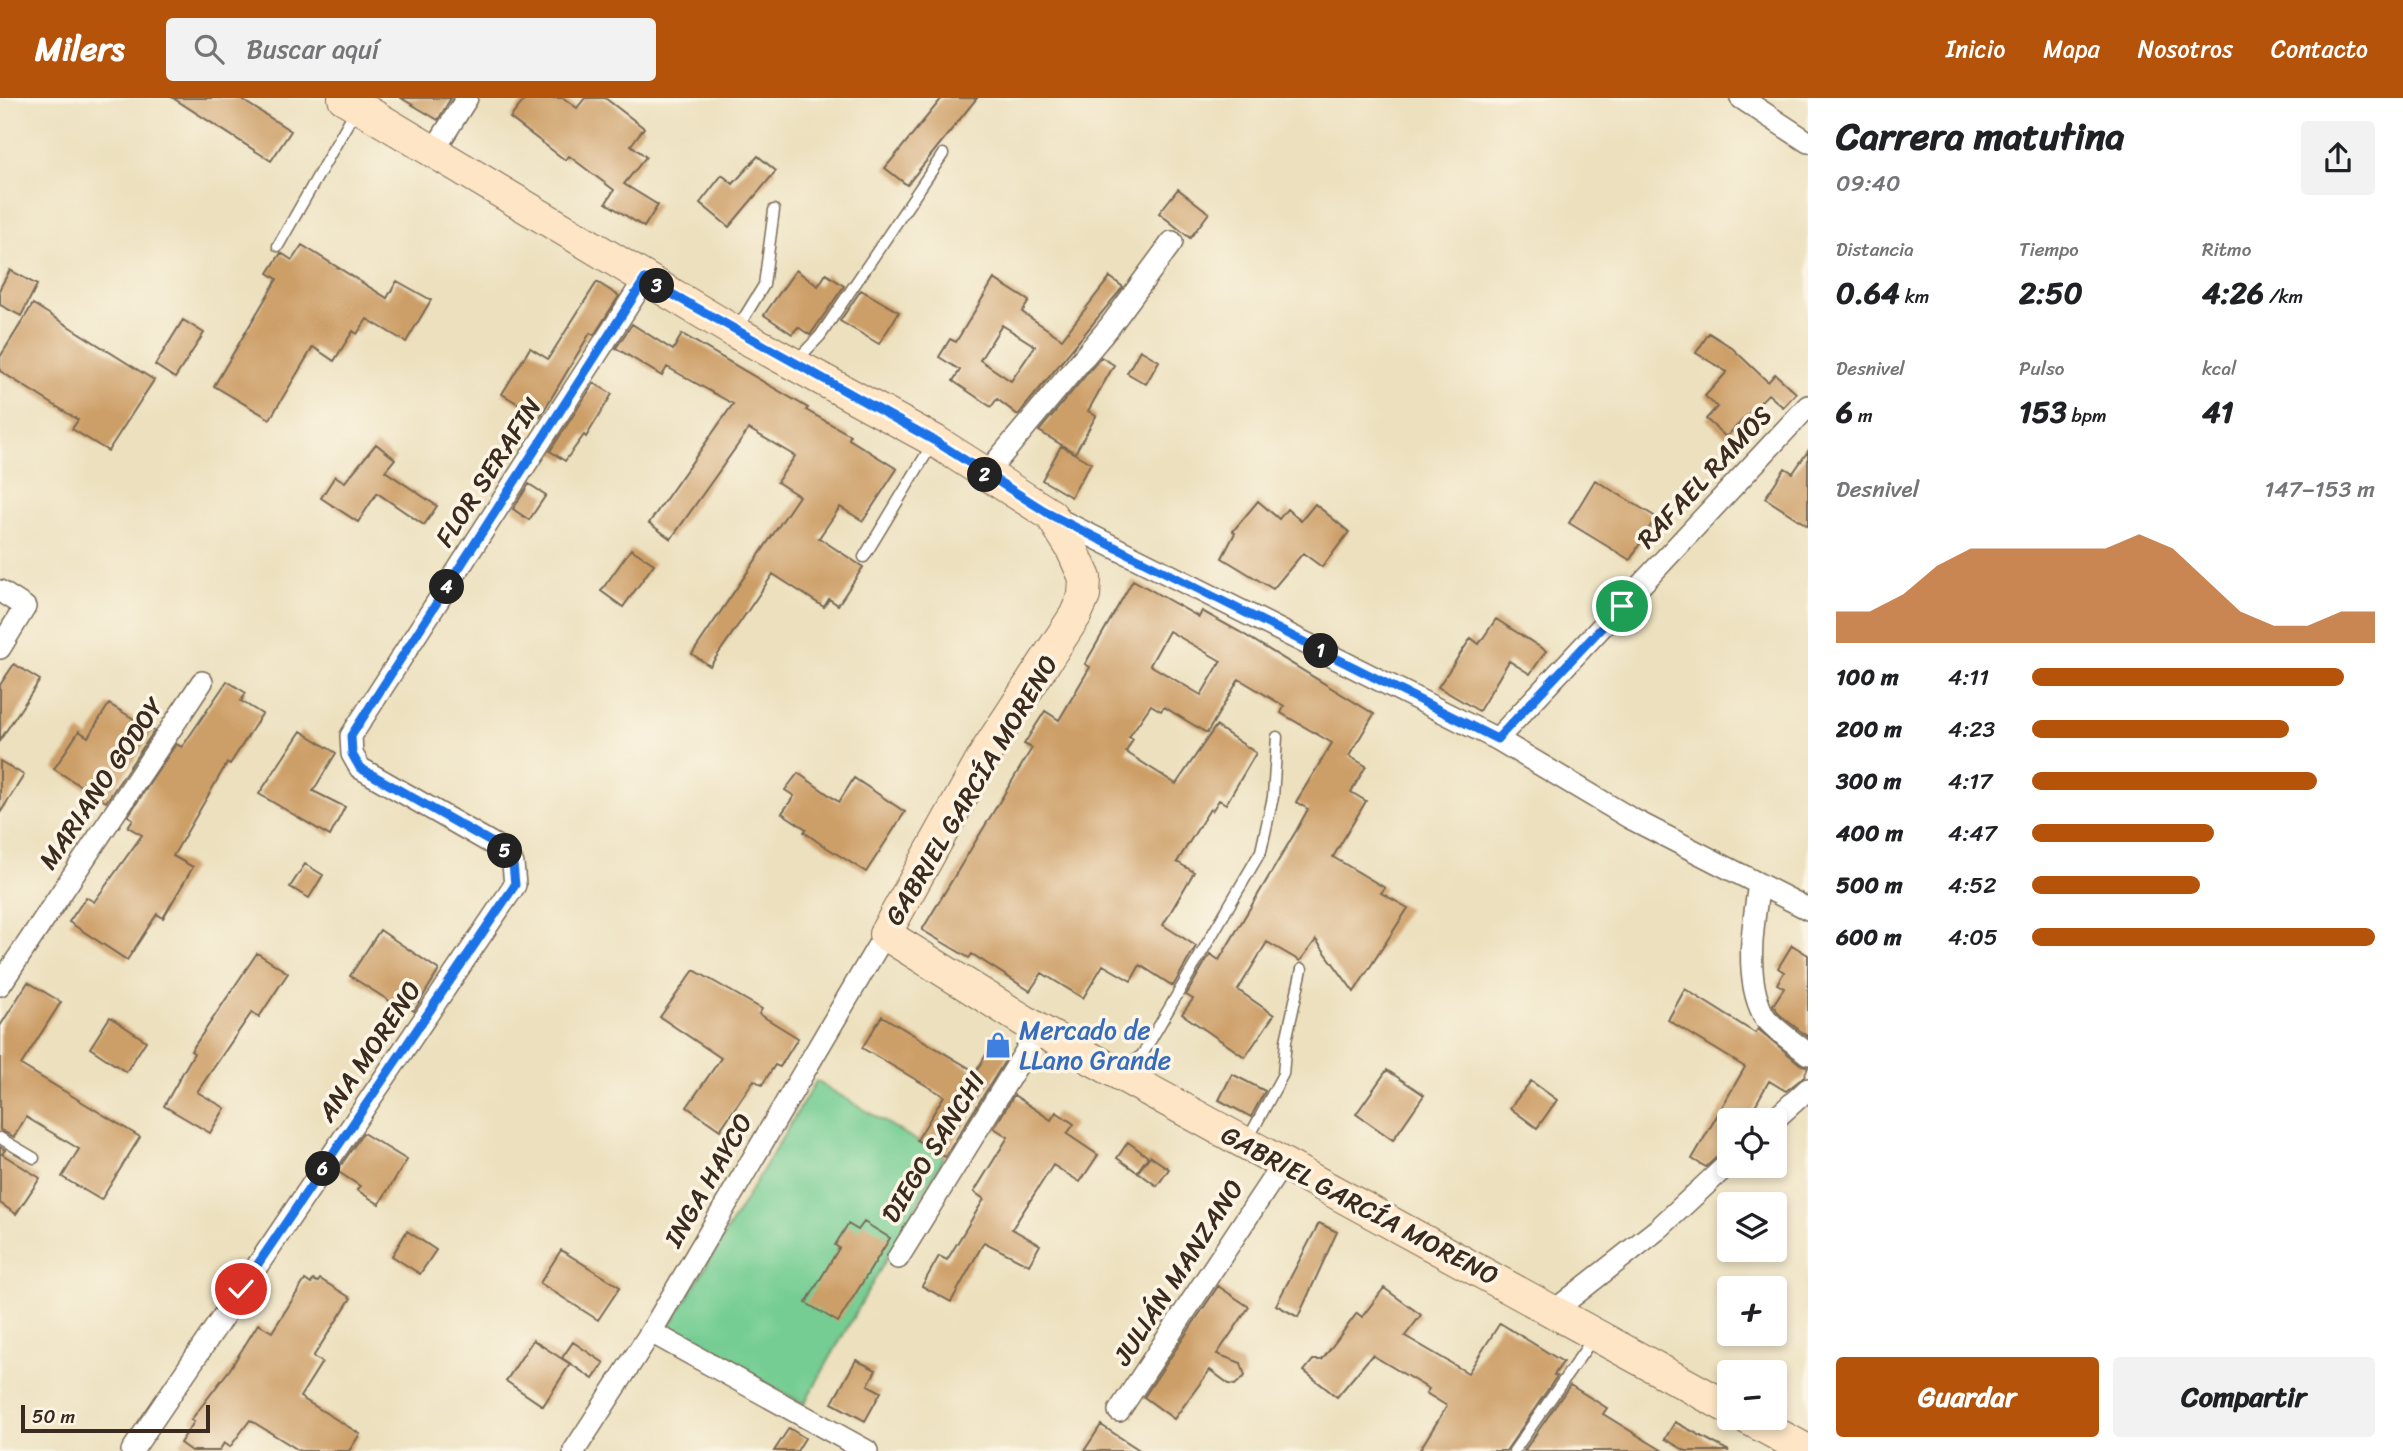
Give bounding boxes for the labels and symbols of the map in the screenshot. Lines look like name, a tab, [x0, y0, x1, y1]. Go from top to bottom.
pin: 3	[640, 268, 674, 304]
street label: FLOR SERAFIN	[422, 388, 554, 556]
street label: RAFAEL RAMOS	[1625, 394, 1783, 560]
pin: 2	[968, 458, 1002, 492]
pin: 4	[430, 570, 464, 604]
pin	[1592, 576, 1652, 636]
pin: 1	[1304, 634, 1338, 668]
street label: GABRIEL GARCÍA MORENO	[872, 646, 1070, 934]
street label: MARIANO GODOY	[26, 686, 177, 879]
pin: 5	[488, 834, 522, 868]
street label: ANA MORENO	[304, 971, 434, 1132]
place label: Mercado de LLano Grande	[1019, 1007, 1171, 1083]
shop icon: Mercado de LLano Grande	[983, 1030, 1013, 1060]
street label: DIEGO SANCHI	[868, 1062, 998, 1232]
street label: INGA HAYCO	[650, 1104, 765, 1257]
street label: GABRIEL GARCÍA MORENO	[1213, 1112, 1507, 1298]
pin: 6	[306, 1152, 340, 1186]
street label: JULIÁN MANZANO	[1100, 1169, 1256, 1375]
pin	[211, 1259, 271, 1319]
scale bar	[21, 1402, 210, 1434]

